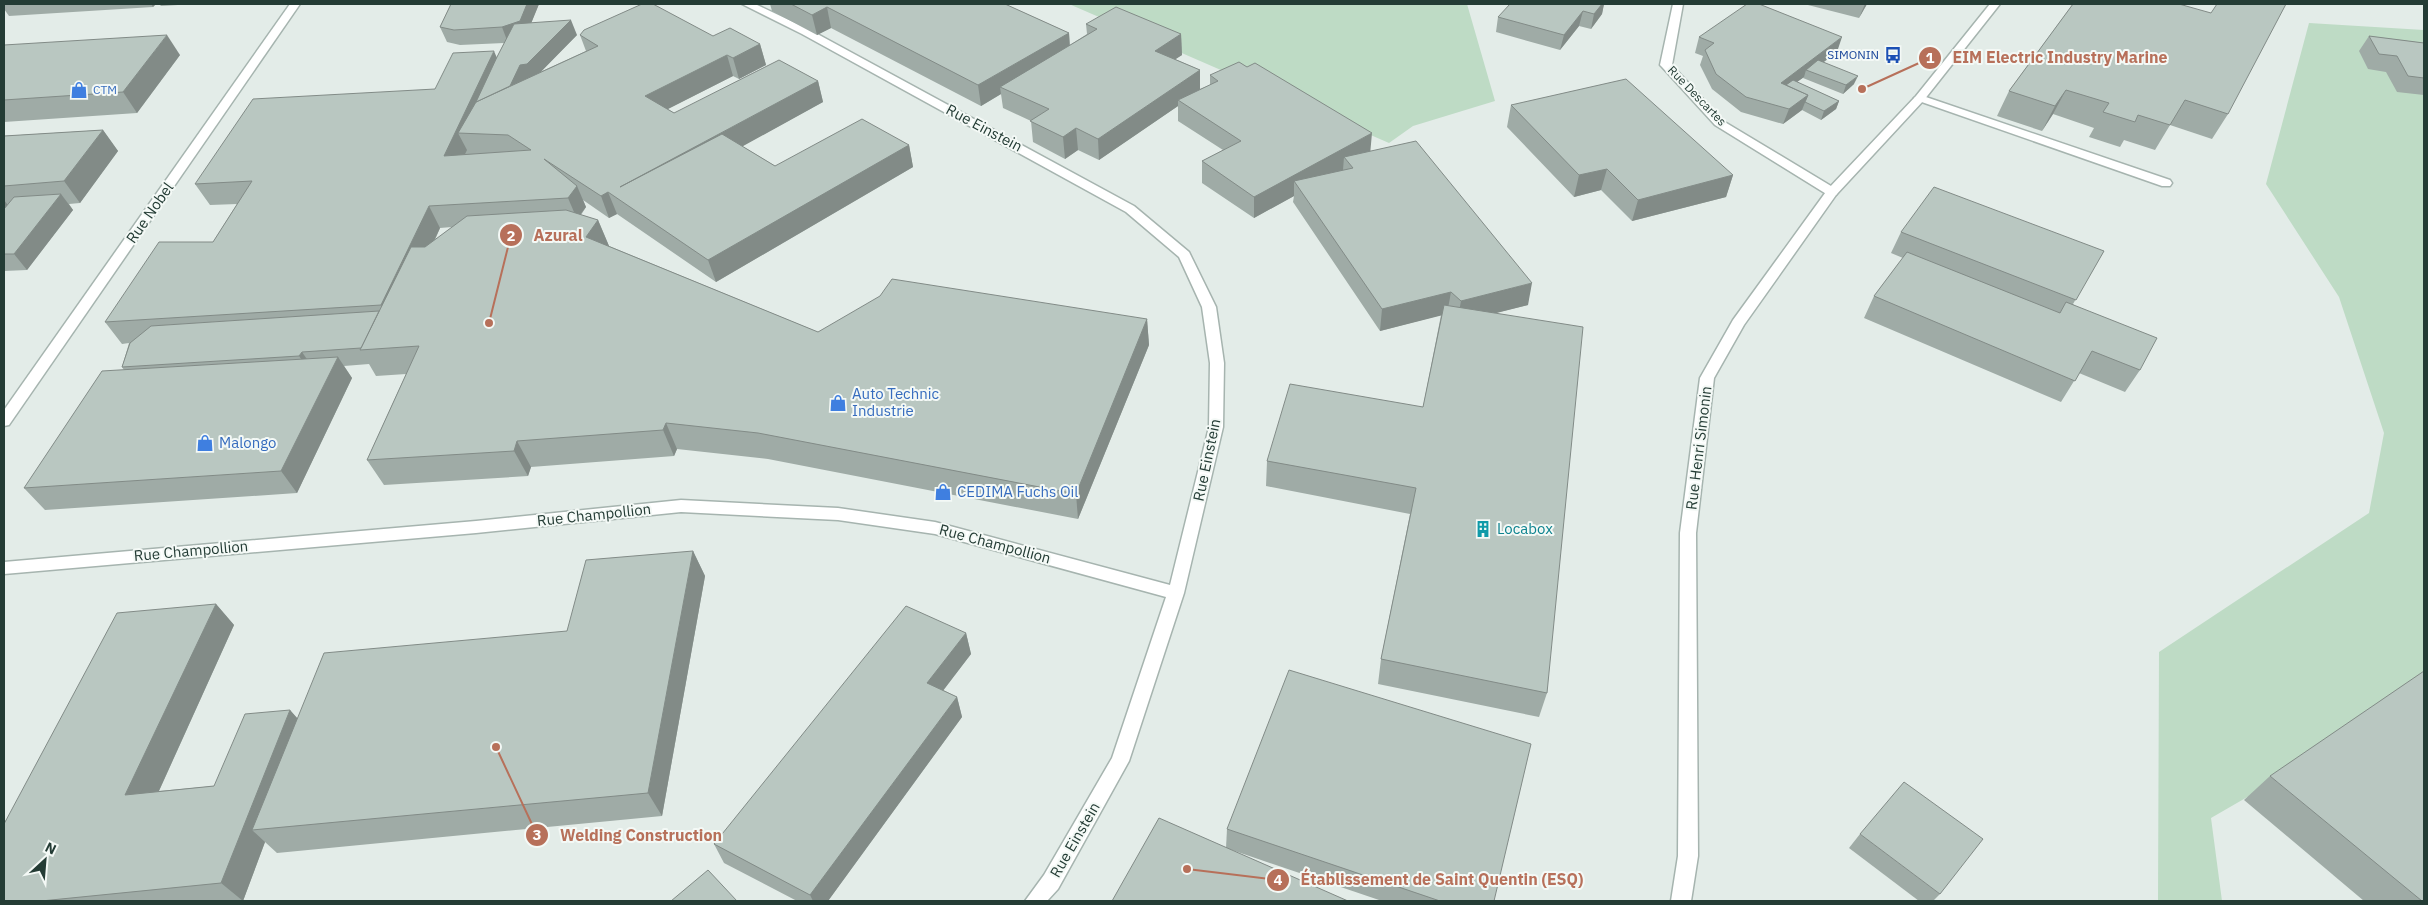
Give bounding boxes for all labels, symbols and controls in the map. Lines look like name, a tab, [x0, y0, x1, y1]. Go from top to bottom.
callout: EIM Electric Industry Marine	[1918, 42, 2178, 73]
bus stop icon: SIMONIN	[1883, 45, 1903, 65]
place label: SIMONIN	[1827, 47, 1879, 62]
text: EIM Electric Industry Marine	[1953, 47, 2168, 67]
text: 1	[1925, 48, 1935, 67]
street label: Rue Descartes	[1665, 62, 1730, 129]
shop icon: CTM	[69, 80, 89, 100]
place label: CTM	[93, 82, 117, 97]
street label: Rue Einstein	[943, 99, 1026, 156]
street label: Rue Nobel	[122, 179, 177, 247]
callout: Azural	[498, 220, 592, 251]
text: Azural	[533, 225, 583, 245]
text: 2	[506, 226, 516, 245]
place label: Auto Technic Industrie	[852, 384, 939, 420]
street label: Rue Henri Simonin	[1681, 385, 1716, 511]
shop icon: Auto Technic Industrie	[828, 393, 848, 413]
street label: Rue Einstein	[1189, 417, 1225, 503]
shop icon: Malongo	[195, 433, 215, 453]
place label: Malongo	[219, 433, 276, 452]
shop icon: CEDIMA Fuchs Oil	[933, 482, 953, 502]
place label: CEDIMA Fuchs Oil	[957, 482, 1078, 501]
street label: Rue Champollion	[536, 499, 652, 530]
street label: Rue Champollion	[937, 519, 1053, 568]
building icon: Locabox	[1473, 519, 1493, 539]
place label: Locabox	[1497, 519, 1553, 538]
street label: Rue Champollion	[133, 536, 249, 565]
street label: Rue Einstein	[1045, 799, 1104, 881]
callout: Welding Construction	[525, 819, 732, 850]
text: 3	[532, 825, 542, 844]
text: Welding Construction	[560, 825, 722, 845]
north arrow	[20, 835, 70, 885]
text: N	[42, 838, 59, 859]
callout: Établissement de Saint Quentin (ESQ)	[1265, 864, 1593, 895]
text: Établissement de Saint Quentin (ESQ)	[1301, 868, 1583, 889]
text: 4	[1273, 870, 1283, 889]

